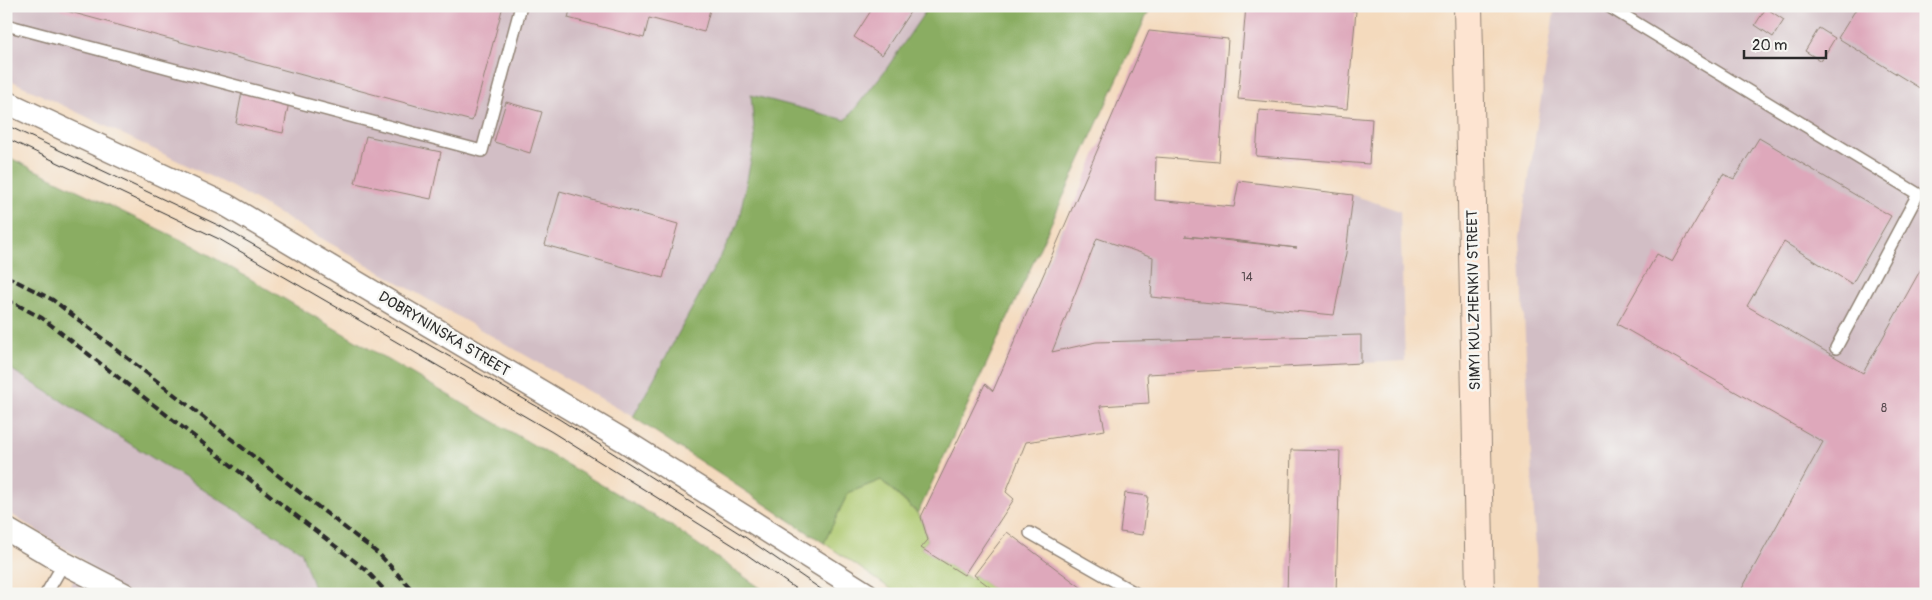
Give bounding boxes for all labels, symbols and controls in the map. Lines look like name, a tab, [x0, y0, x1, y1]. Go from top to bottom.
scale bar	[1744, 28, 1827, 60]
text: 20 m	[1752, 36, 1787, 55]
street label: SIMYI KULZHENKIV STREET	[1463, 210, 1485, 390]
house number: 14	[1241, 270, 1253, 285]
street label: DOBRYNINSKA STREET	[375, 287, 513, 381]
house number: 8	[1881, 401, 1887, 416]

